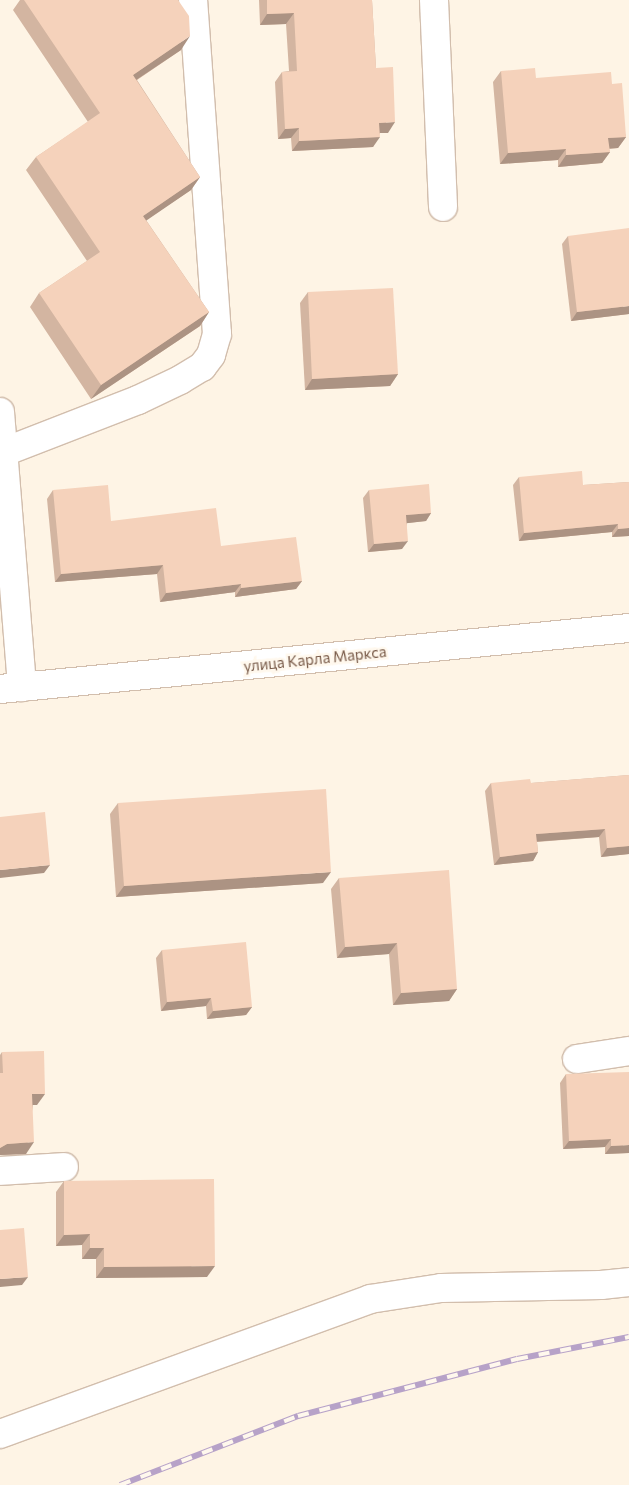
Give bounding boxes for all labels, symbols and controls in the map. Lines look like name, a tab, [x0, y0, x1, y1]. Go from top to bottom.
street label: улица Карла Маркса	[243, 643, 387, 675]

